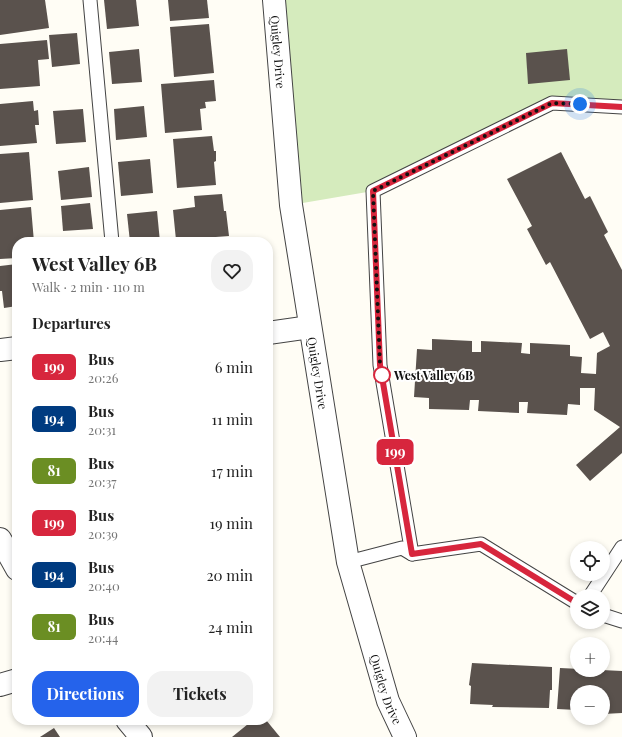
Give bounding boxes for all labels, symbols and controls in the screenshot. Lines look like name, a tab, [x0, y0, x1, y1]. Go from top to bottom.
street label: Quigley Drive	[267, 15, 289, 89]
your location	[570, 94, 590, 114]
text: West Valley 6B	[32, 250, 157, 276]
button: heart	[211, 250, 253, 292]
text: Walk · 2 min · 110 m	[32, 278, 145, 295]
text: Departures	[32, 313, 111, 333]
street label: Quigley Drive	[304, 336, 332, 411]
text: Bus	[88, 349, 114, 369]
text: 199	[44, 357, 64, 376]
text: 6 min	[215, 357, 253, 377]
marker: West Valley 6B	[373, 366, 391, 384]
place label: West Valley 6B	[393, 367, 473, 383]
text: 20:26	[88, 369, 118, 386]
text: Bus	[88, 401, 114, 421]
text: 194	[44, 409, 64, 428]
text: 11 min	[211, 409, 253, 429]
text: 20:31	[88, 421, 116, 438]
line badge: 199	[372, 439, 418, 465]
text: 199	[385, 442, 405, 461]
text: Bus	[88, 453, 114, 473]
text: 81	[47, 461, 61, 480]
text: 17 min	[211, 461, 253, 481]
text: 20:37	[88, 473, 117, 490]
text: Bus	[88, 505, 114, 525]
text: 199	[44, 513, 64, 532]
text: 19 min	[209, 513, 253, 533]
text: 20:39	[88, 525, 118, 542]
map controls	[570, 541, 610, 725]
button: locate	[570, 541, 610, 581]
text: Bus	[88, 557, 114, 577]
text: 194	[44, 565, 64, 584]
text: 20 min	[206, 565, 253, 585]
text: 20:40	[88, 577, 120, 594]
button: layers	[570, 589, 610, 629]
text: Bus	[88, 609, 114, 629]
text: 81	[47, 617, 61, 636]
text: 24 min	[208, 617, 253, 637]
text: 20:44	[88, 629, 118, 646]
button: +	[570, 637, 610, 677]
street label: Quigley Drive	[367, 652, 406, 727]
button: Directions	[32, 671, 139, 717]
button: Tickets	[147, 671, 253, 717]
button: −	[570, 685, 610, 725]

